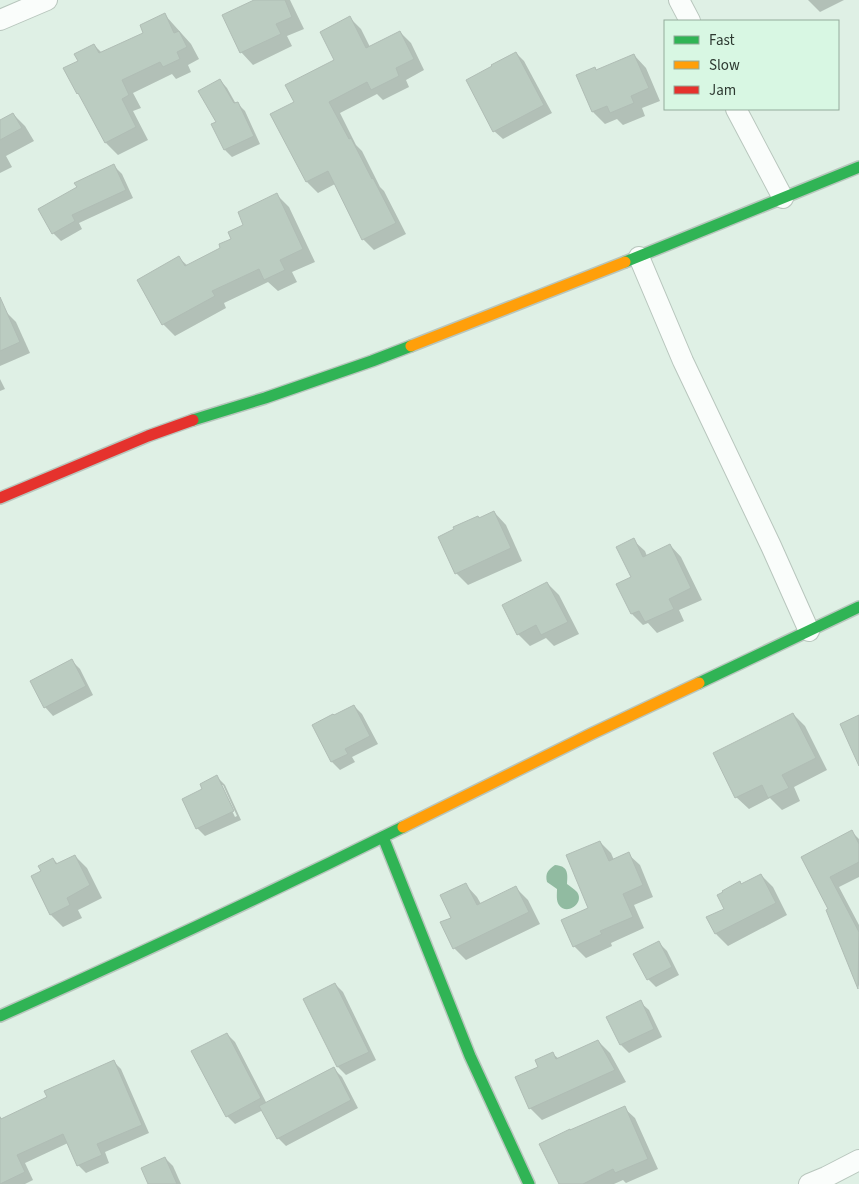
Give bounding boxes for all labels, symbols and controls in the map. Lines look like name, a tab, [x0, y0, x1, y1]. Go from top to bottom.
legend	[664, 20, 839, 110]
text: Fast	[709, 30, 735, 51]
text: Slow	[709, 55, 740, 76]
text: Jam	[709, 80, 736, 101]

